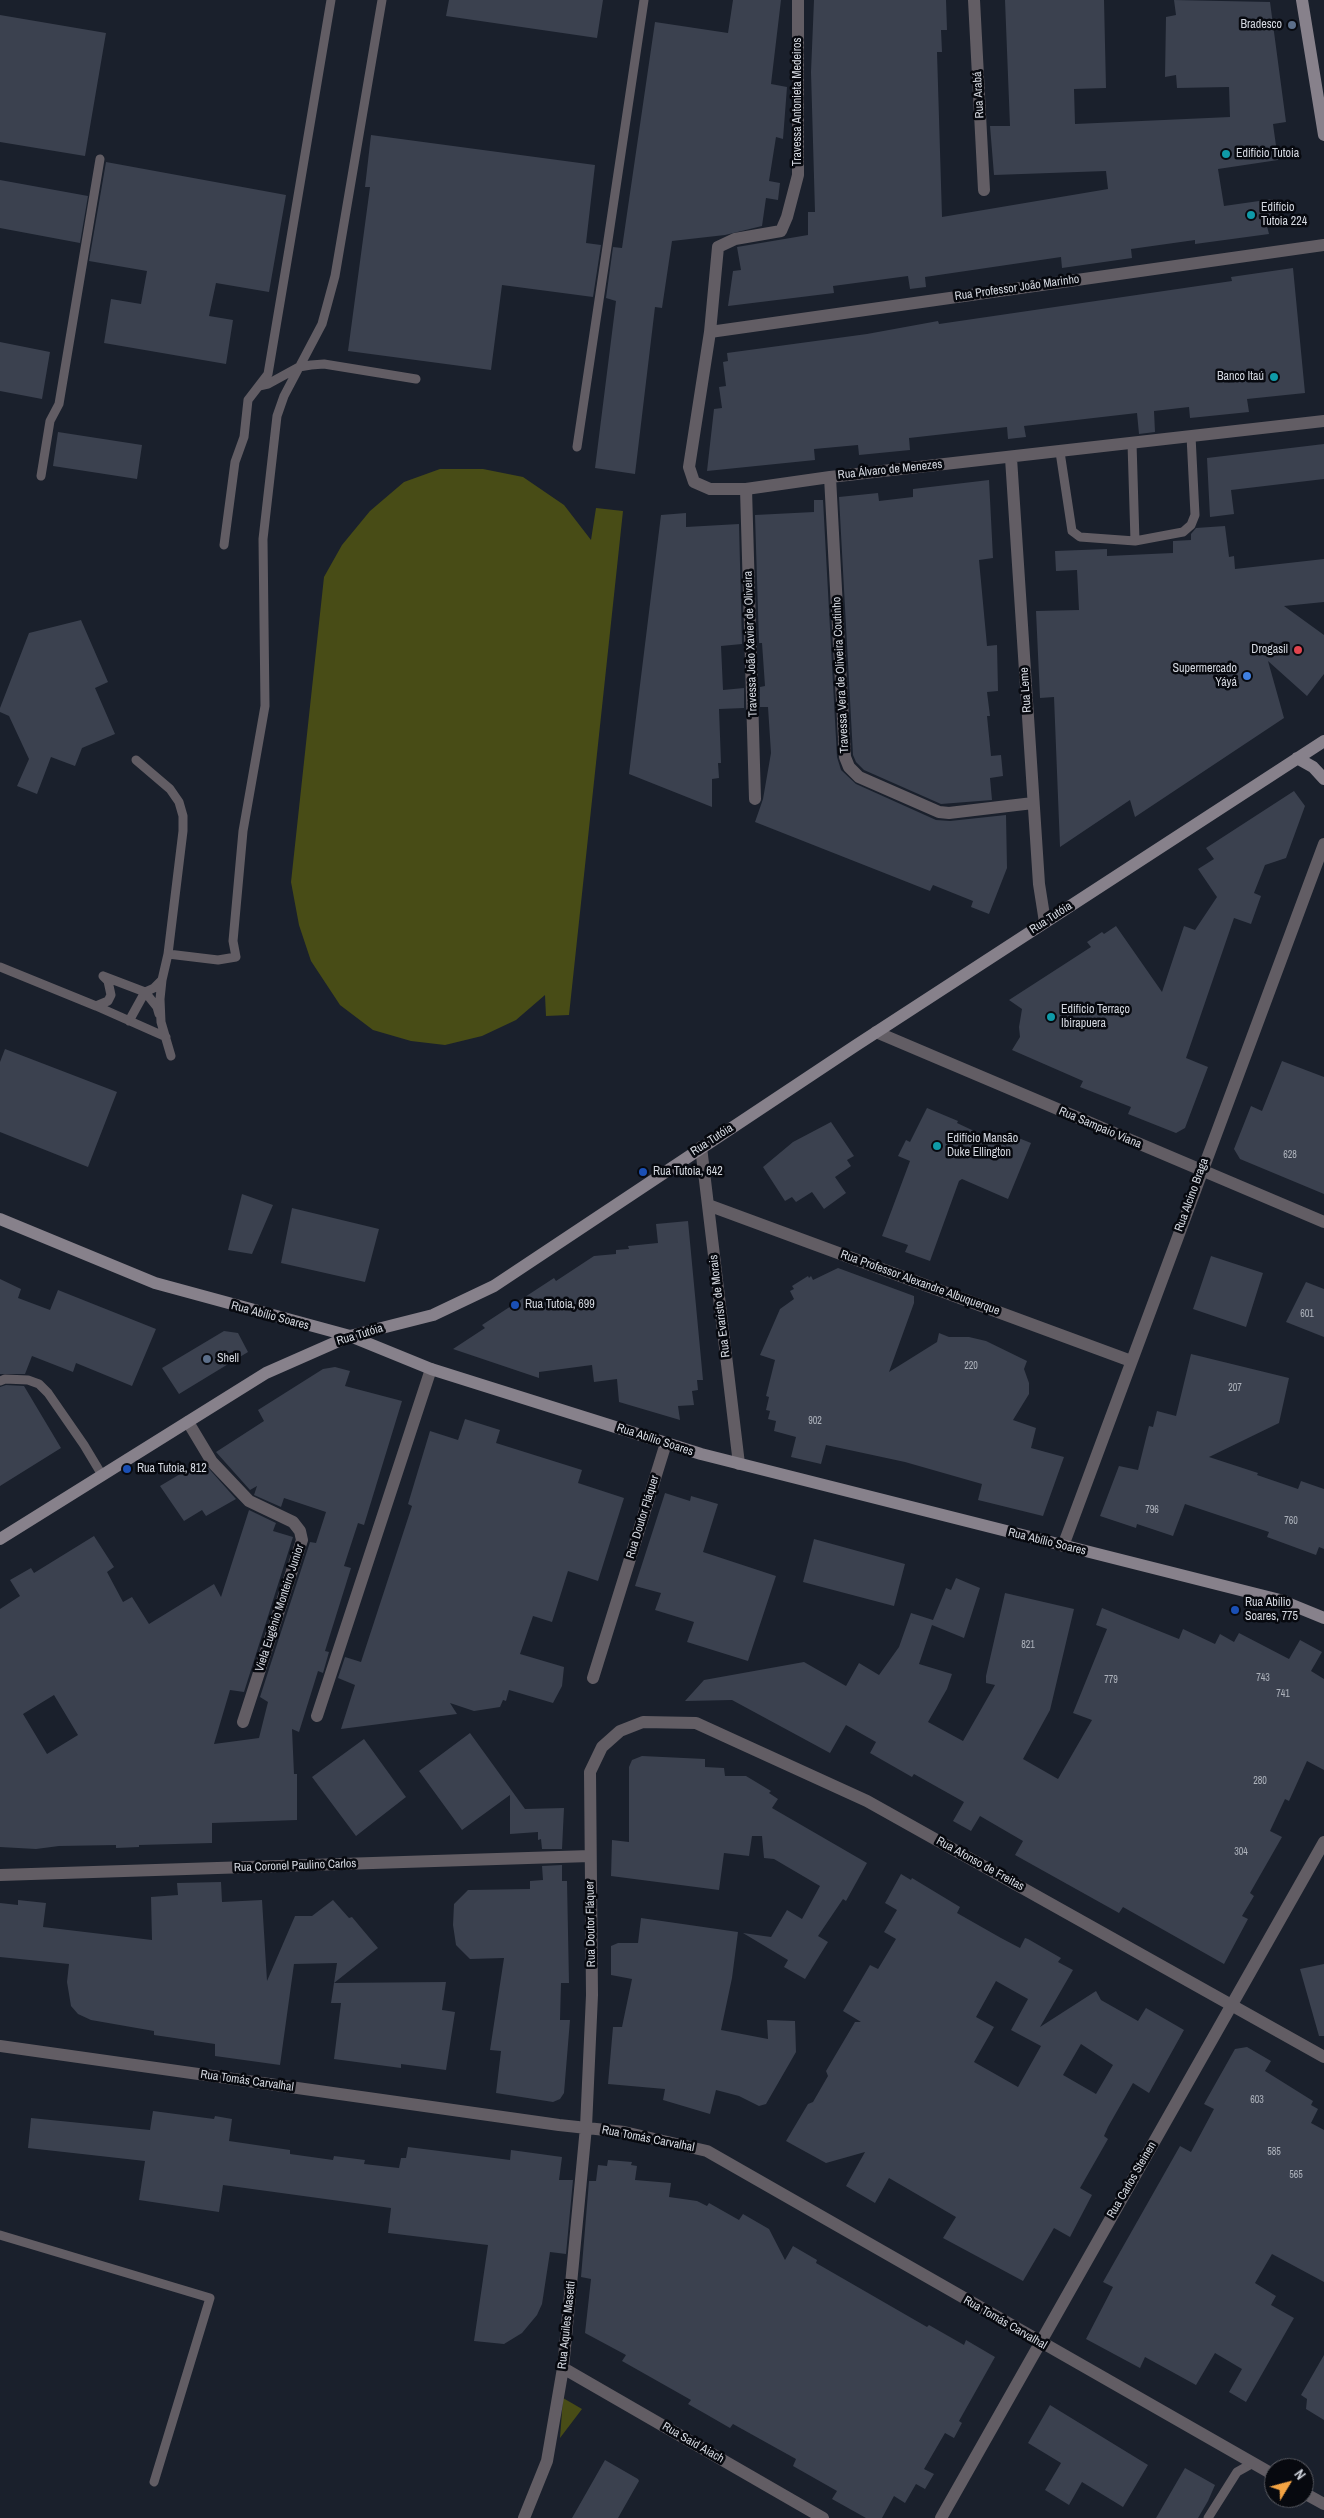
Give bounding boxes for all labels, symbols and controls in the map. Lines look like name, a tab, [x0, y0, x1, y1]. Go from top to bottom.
place label: Bradesco	[1240, 18, 1282, 32]
marker: Bradesco	[1286, 19, 1298, 31]
street label: Travessa Antonieta Medeiros	[791, 38, 805, 166]
street label: Rua Arabá	[971, 71, 987, 119]
place label: Edifício Tutoia	[1236, 147, 1299, 161]
marker: Edifício Tutoia	[1220, 148, 1232, 160]
place label: Edifício Tutoia 224	[1261, 201, 1307, 229]
marker: Edifício Tutoia 224	[1245, 209, 1257, 221]
street label: Rua Professor João Marinho	[954, 272, 1080, 304]
place label: Banco Itaú	[1217, 370, 1264, 384]
marker: Banco Itaú	[1268, 371, 1280, 383]
street label: Rua Álvaro de Menezes	[837, 457, 943, 483]
street label: Travessa João Xavier de Oliveira	[741, 571, 761, 717]
street label: Travessa Vera de Oliveira Coutinho	[830, 596, 852, 754]
place label: Drogasil	[1251, 643, 1288, 657]
marker: Drogasil	[1292, 644, 1304, 656]
place label: Supermercado Yáyá	[1172, 662, 1237, 690]
street label: Rua Leme	[1017, 667, 1035, 713]
marker: Supermercado Yáyá	[1241, 670, 1253, 682]
street label: Rua Tutóia	[1027, 899, 1075, 937]
place label: Edifício Terraço Ibirapuera	[1061, 1003, 1130, 1031]
marker: Edifício Terraço Ibirapuera	[1045, 1011, 1057, 1023]
street label: Rua Sampaio Viana	[1056, 1104, 1144, 1152]
street label: Rua Tutóia	[688, 1121, 736, 1159]
place label: Edifício Mansão Duke Ellington	[947, 1132, 1018, 1160]
marker: Edifício Mansão Duke Ellington	[931, 1140, 943, 1152]
house number: 628	[1283, 1149, 1297, 1161]
street label: Rua Alcino Braga	[1172, 1156, 1212, 1234]
place label: Rua Tutoia, 642	[653, 1165, 723, 1179]
marker: Rua Tutoia, 642	[637, 1166, 649, 1178]
street label: Rua Professor Alexandre Albuquerque	[838, 1247, 1002, 1319]
street label: Rua Evaristo de Morais	[707, 1254, 733, 1358]
place label: Rua Tutoia, 699	[525, 1298, 595, 1312]
street label: Rua Abílio Soares	[230, 1299, 310, 1333]
marker: Rua Tutoia, 699	[509, 1299, 521, 1311]
house number: 601	[1300, 1308, 1314, 1320]
street label: Rua Tutóia	[335, 1321, 385, 1349]
place label: Shell	[217, 1352, 239, 1366]
marker: Shell	[201, 1353, 213, 1365]
house number: 220	[964, 1360, 978, 1372]
house number: 207	[1228, 1382, 1242, 1394]
house number: 902	[808, 1415, 822, 1427]
street label: Rua Abílio Soares	[615, 1421, 695, 1459]
place label: Rua Tutoia, 812	[137, 1462, 207, 1476]
marker: Rua Tutoia, 812	[121, 1463, 133, 1475]
street label: Rua Doutor Fláquer	[623, 1474, 663, 1560]
house number: 796	[1145, 1504, 1159, 1516]
house number: 760	[1284, 1515, 1298, 1527]
street label: Rua Abílio Soares	[1007, 1525, 1087, 1559]
street label: Viela Eugênio Monteiro Junior	[253, 1542, 307, 1674]
place label: Rua Abílio Soares, 775	[1245, 1596, 1298, 1624]
marker: Rua Abílio Soares, 775	[1229, 1604, 1241, 1616]
house number: 821	[1021, 1639, 1035, 1651]
house number: 743	[1256, 1672, 1270, 1684]
house number: 779	[1104, 1674, 1118, 1686]
house number: 741	[1276, 1688, 1290, 1700]
house number: 280	[1253, 1775, 1267, 1787]
street label: Rua Afonso de Freitas	[933, 1834, 1027, 1894]
house number: 304	[1234, 1846, 1248, 1858]
street label: Rua Coronel Paulino Carlos	[234, 1857, 356, 1875]
street label: Rua Doutor Fláquer	[583, 1881, 599, 1967]
street label: Rua Tomás Carvalhal	[199, 2067, 295, 2095]
house number: 603	[1250, 2094, 1264, 2106]
street label: Rua Tomás Carvalhal	[600, 2123, 696, 2155]
street label: Rua Carlos Steinen	[1104, 2139, 1160, 2221]
house number: 585	[1267, 2146, 1281, 2158]
house number: 565	[1289, 2169, 1303, 2181]
street label: Rua Aquiles Masetti	[555, 2280, 579, 2370]
street label: Rua Tomás Carvalhal	[961, 2293, 1049, 2353]
street label: Rua Said Aiach	[660, 2420, 726, 2466]
north arrow	[1264, 2458, 1314, 2508]
text: N	[1290, 2466, 1310, 2483]

